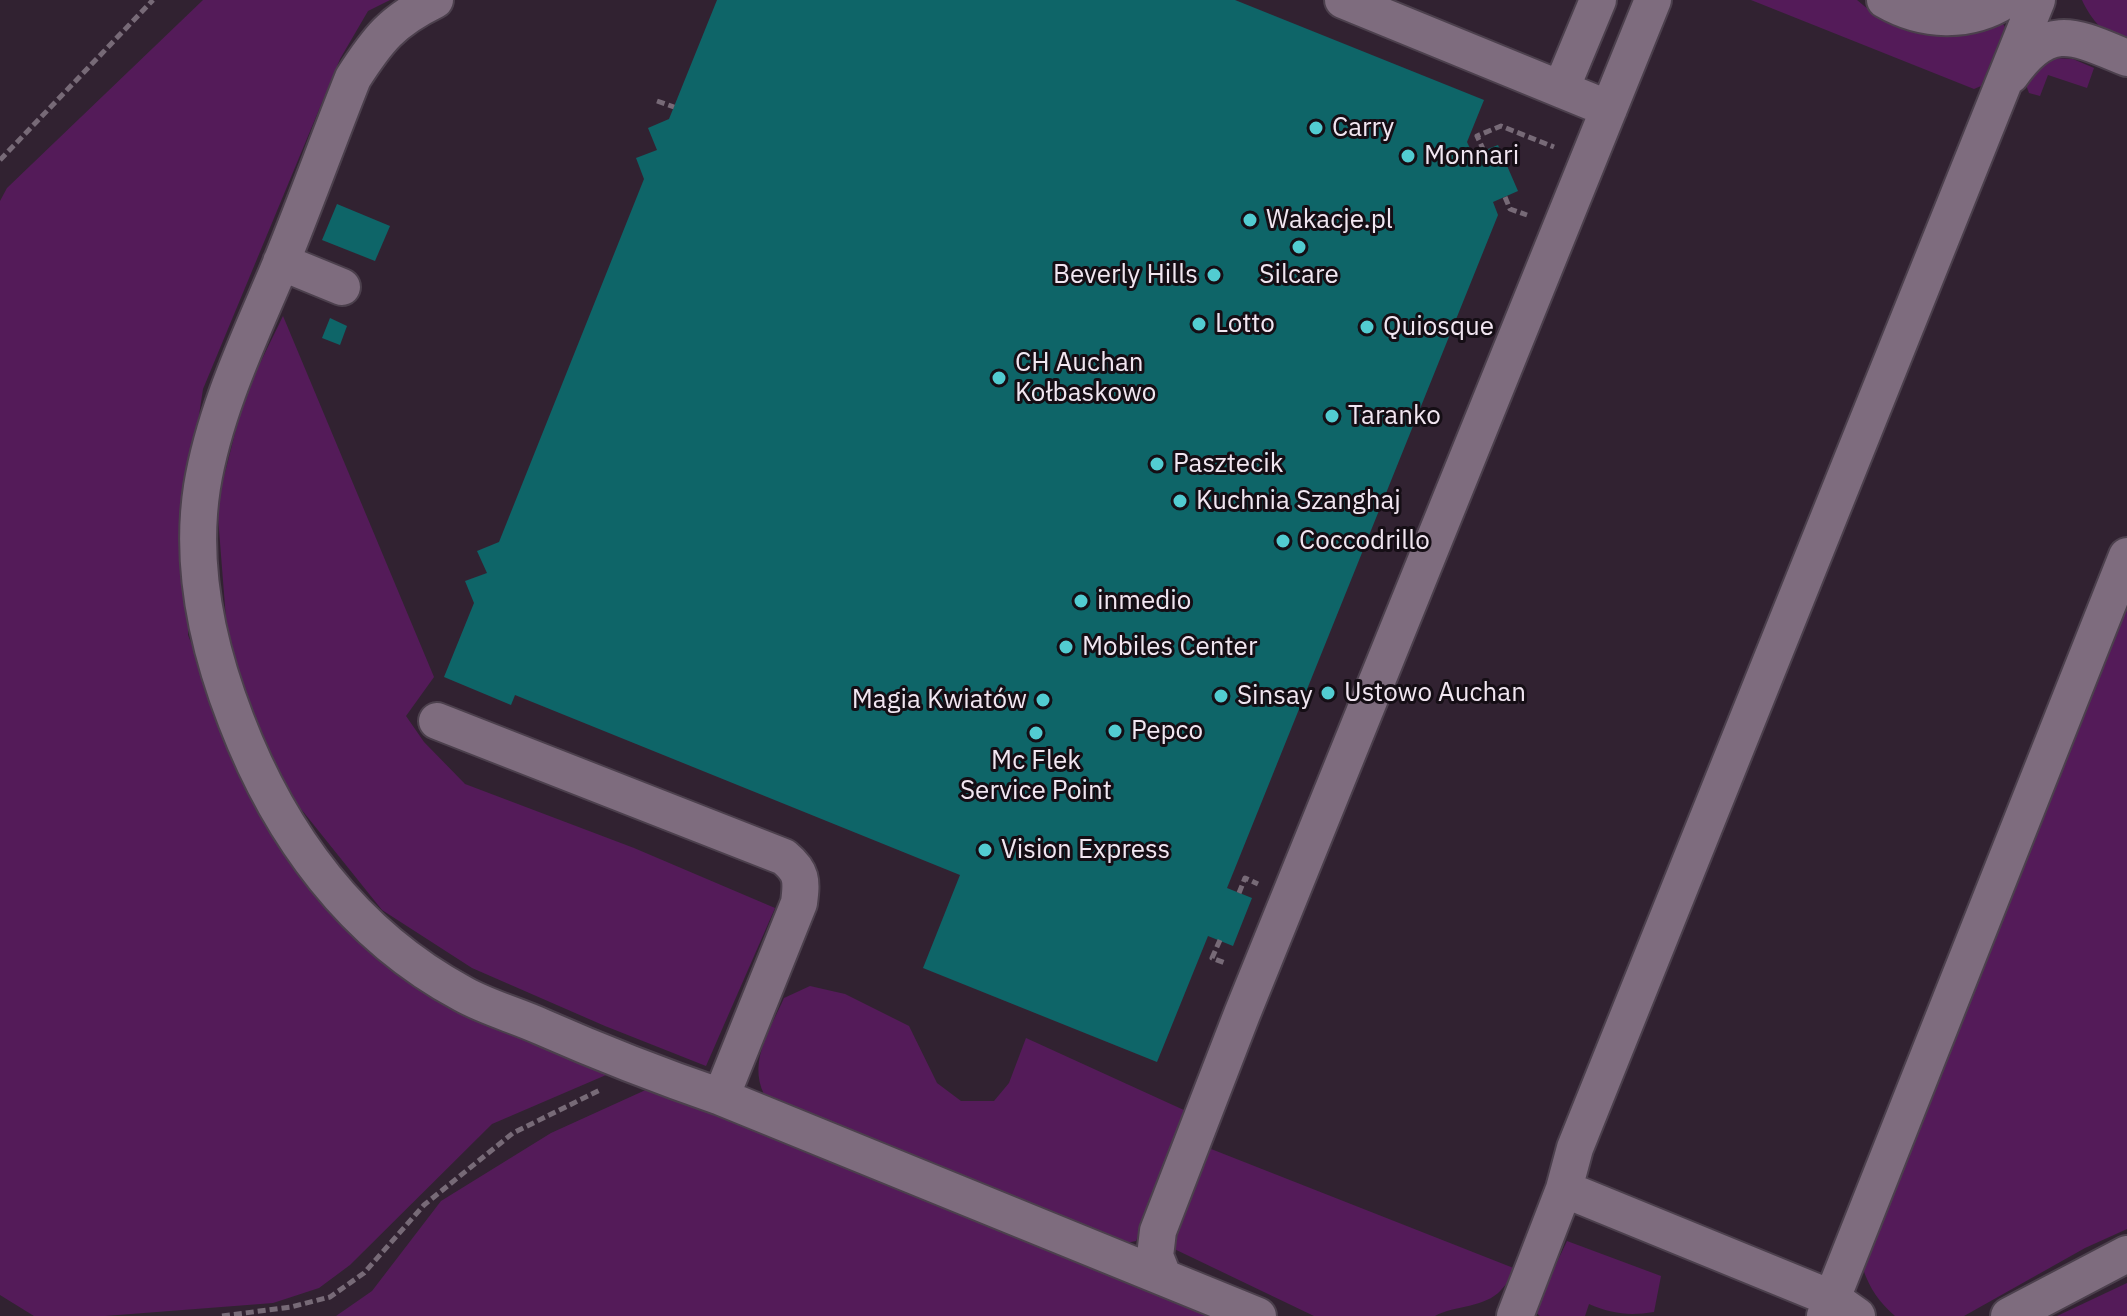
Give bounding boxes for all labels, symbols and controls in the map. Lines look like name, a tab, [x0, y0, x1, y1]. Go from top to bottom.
place label: Carry	[1332, 112, 1394, 144]
marker: Carry	[1307, 119, 1325, 137]
place label: Monnari	[1424, 140, 1519, 172]
marker: Monnari	[1399, 147, 1417, 165]
place label: Wakacje.pl	[1266, 204, 1393, 236]
marker: Wakacje.pl	[1241, 211, 1259, 229]
marker: Silcare	[1290, 238, 1308, 256]
place label: Beverly Hills	[1053, 259, 1198, 291]
place label: Silcare	[1259, 259, 1339, 291]
marker: Beverly Hills	[1205, 266, 1223, 284]
place label: Lotto	[1215, 308, 1275, 340]
place label: Quiosque	[1383, 311, 1494, 343]
marker: Lotto	[1190, 315, 1208, 333]
marker: Quiosque	[1358, 318, 1376, 336]
place label: CH Auchan Kołbaskowo	[1015, 347, 1156, 408]
marker: CH Auchan Kołbaskowo	[990, 369, 1008, 387]
place label: Taranko	[1348, 400, 1441, 432]
marker: Taranko	[1323, 407, 1341, 425]
place label: Pasztecik	[1173, 448, 1283, 480]
marker: Pasztecik	[1148, 455, 1166, 473]
place label: Kuchnia Szanghaj	[1196, 485, 1401, 517]
marker: Kuchnia Szanghaj	[1171, 492, 1189, 510]
place label: Coccodrillo	[1299, 525, 1430, 557]
marker: Coccodrillo	[1274, 532, 1292, 550]
place label: inmedio	[1097, 585, 1191, 617]
marker: inmedio	[1072, 592, 1090, 610]
place label: Mobiles Center	[1082, 631, 1257, 663]
marker: Mobiles Center	[1057, 638, 1075, 656]
place label: Ustowo Auchan	[1344, 677, 1526, 709]
place label: Sinsay	[1237, 680, 1313, 712]
place label: Magia Kwiatów	[852, 684, 1027, 716]
marker: Ustowo Auchan	[1319, 684, 1337, 702]
marker: Sinsay	[1212, 687, 1230, 705]
marker: Magia Kwiatów	[1034, 691, 1052, 709]
place label: Pepco	[1131, 715, 1203, 747]
marker: Pepco	[1106, 722, 1124, 740]
marker: Mc Flek Service Point	[1027, 724, 1045, 742]
place label: Mc Flek Service Point	[960, 745, 1112, 806]
place label: Vision Express	[1001, 834, 1170, 866]
marker: Vision Express	[976, 841, 994, 859]

